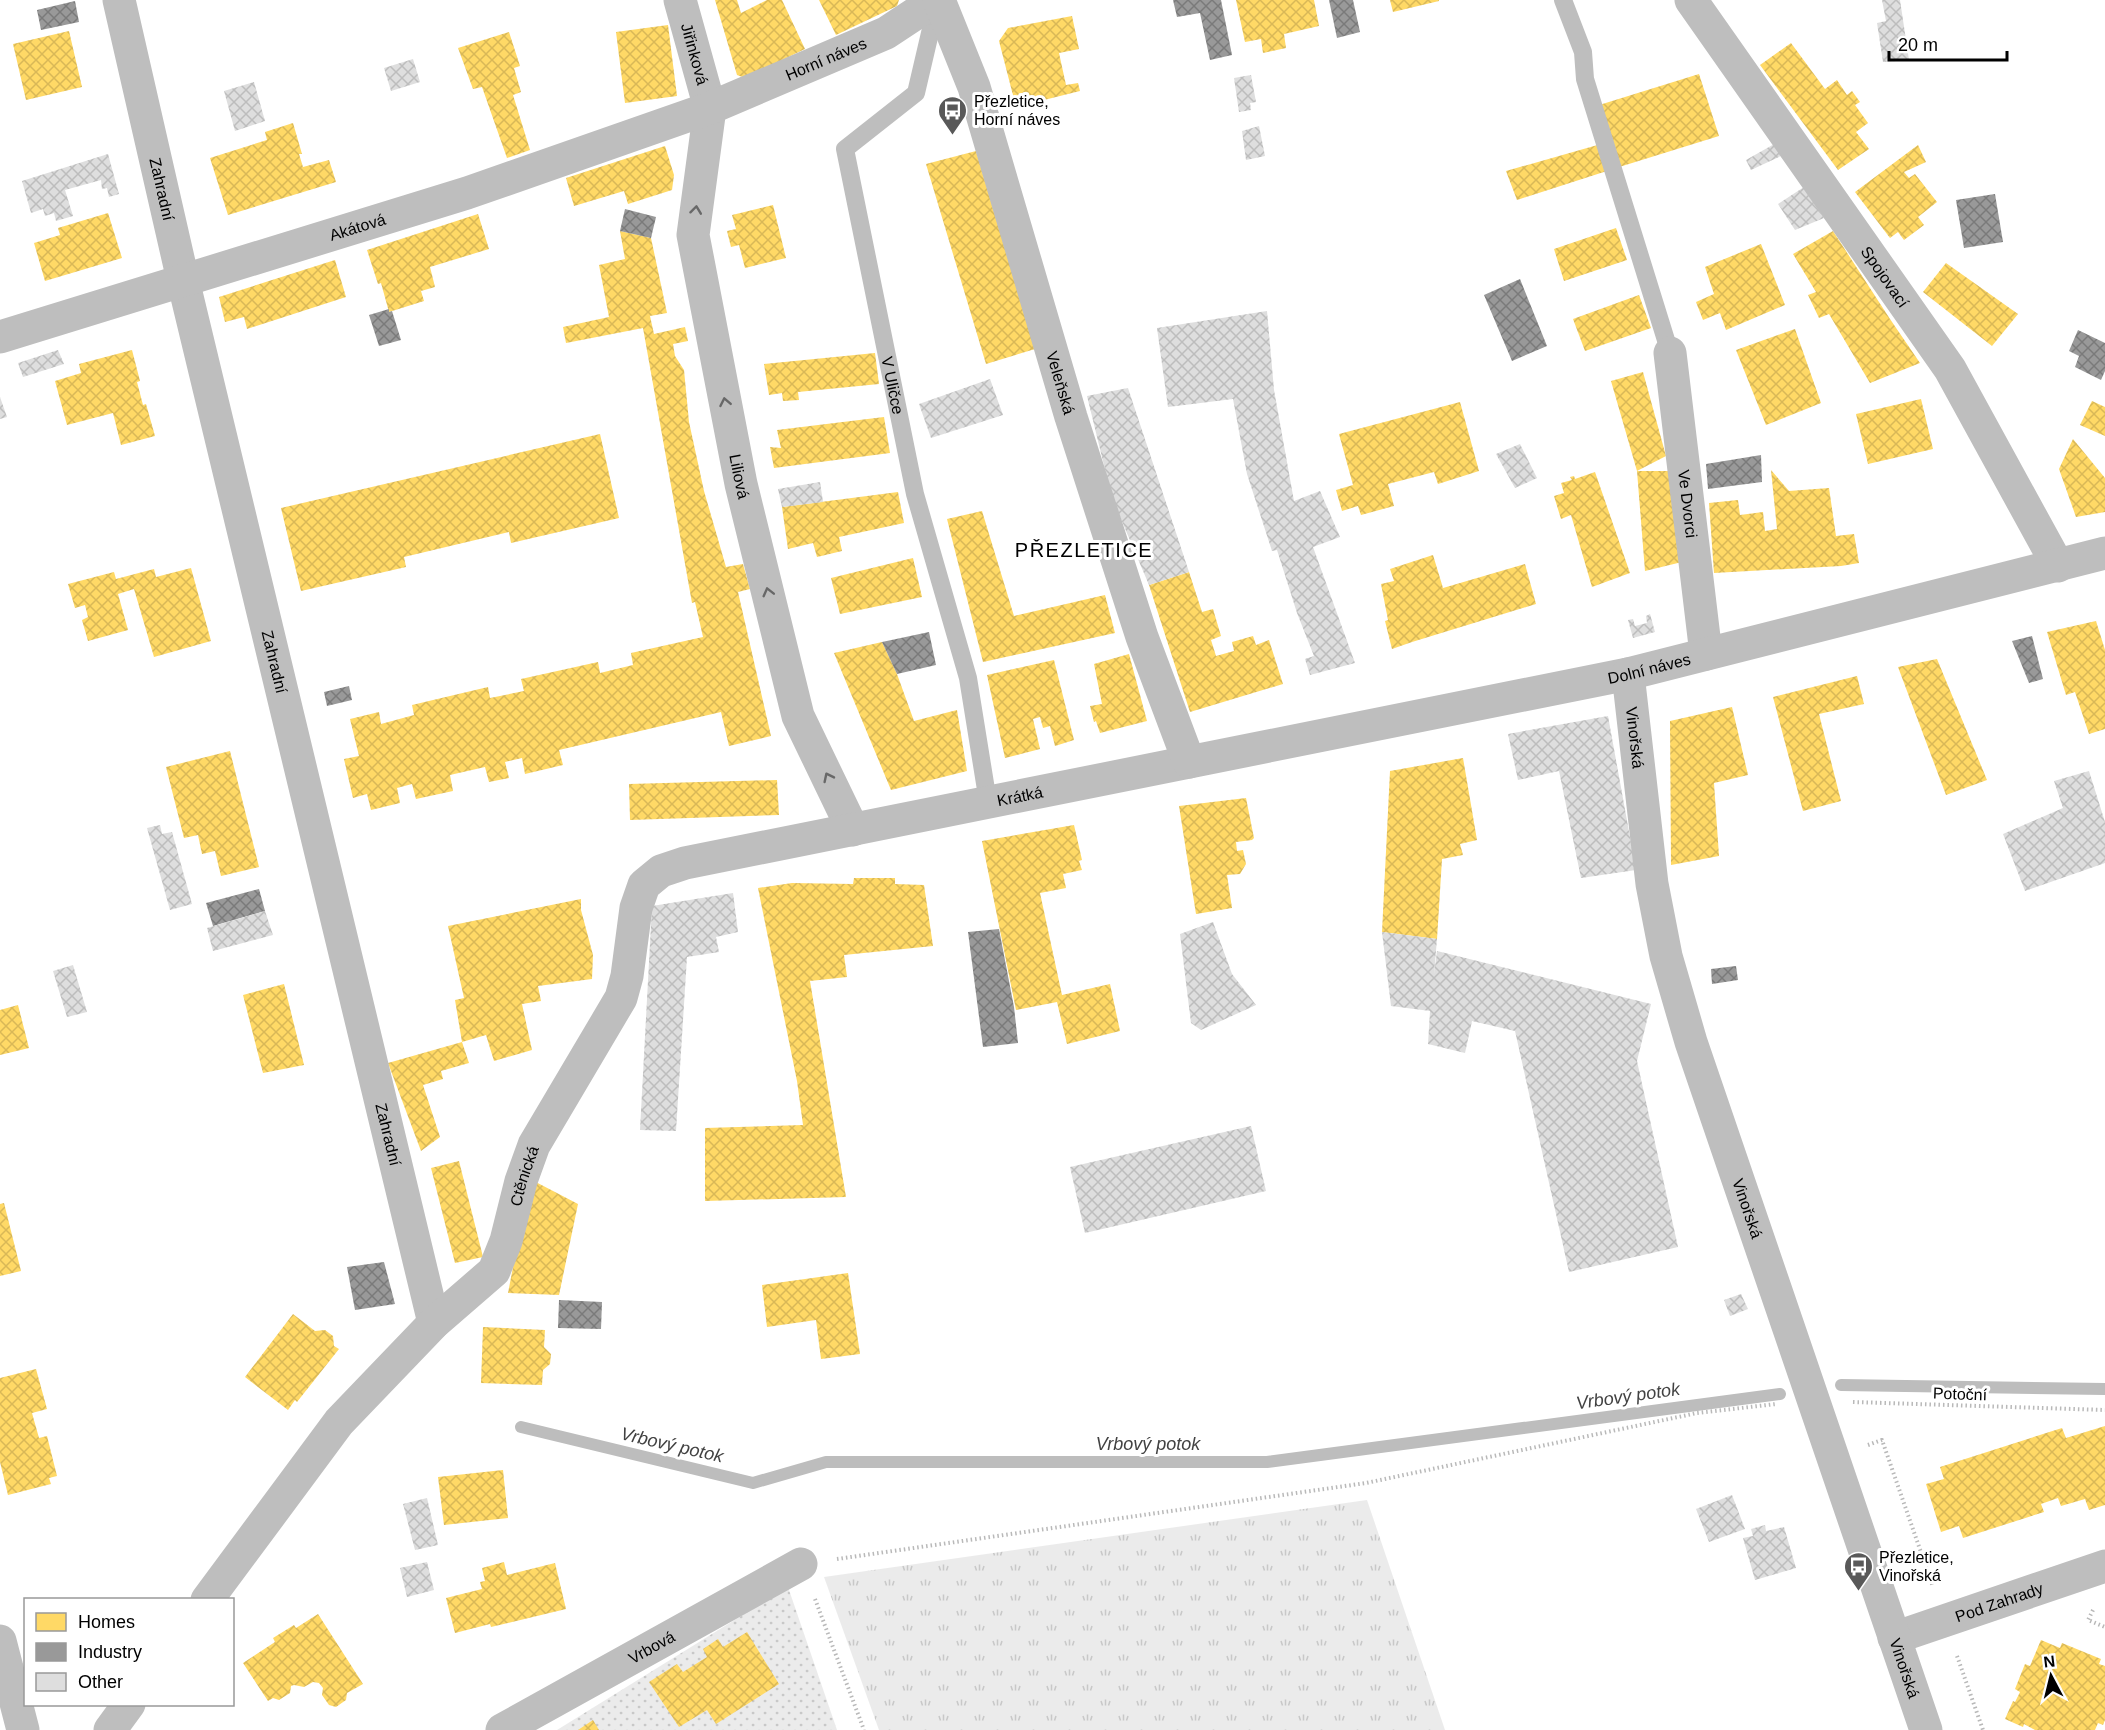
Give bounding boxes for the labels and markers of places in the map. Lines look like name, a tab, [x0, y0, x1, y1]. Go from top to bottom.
place label: Přezletice, Horní náves	[974, 93, 1060, 128]
bus stop icon: Přezletice, Horní náves	[937, 94, 969, 136]
place label: Přezletice, Vinořská	[1879, 1549, 1954, 1584]
bus stop icon: Přezletice, Vinořská	[1842, 1550, 1874, 1592]

